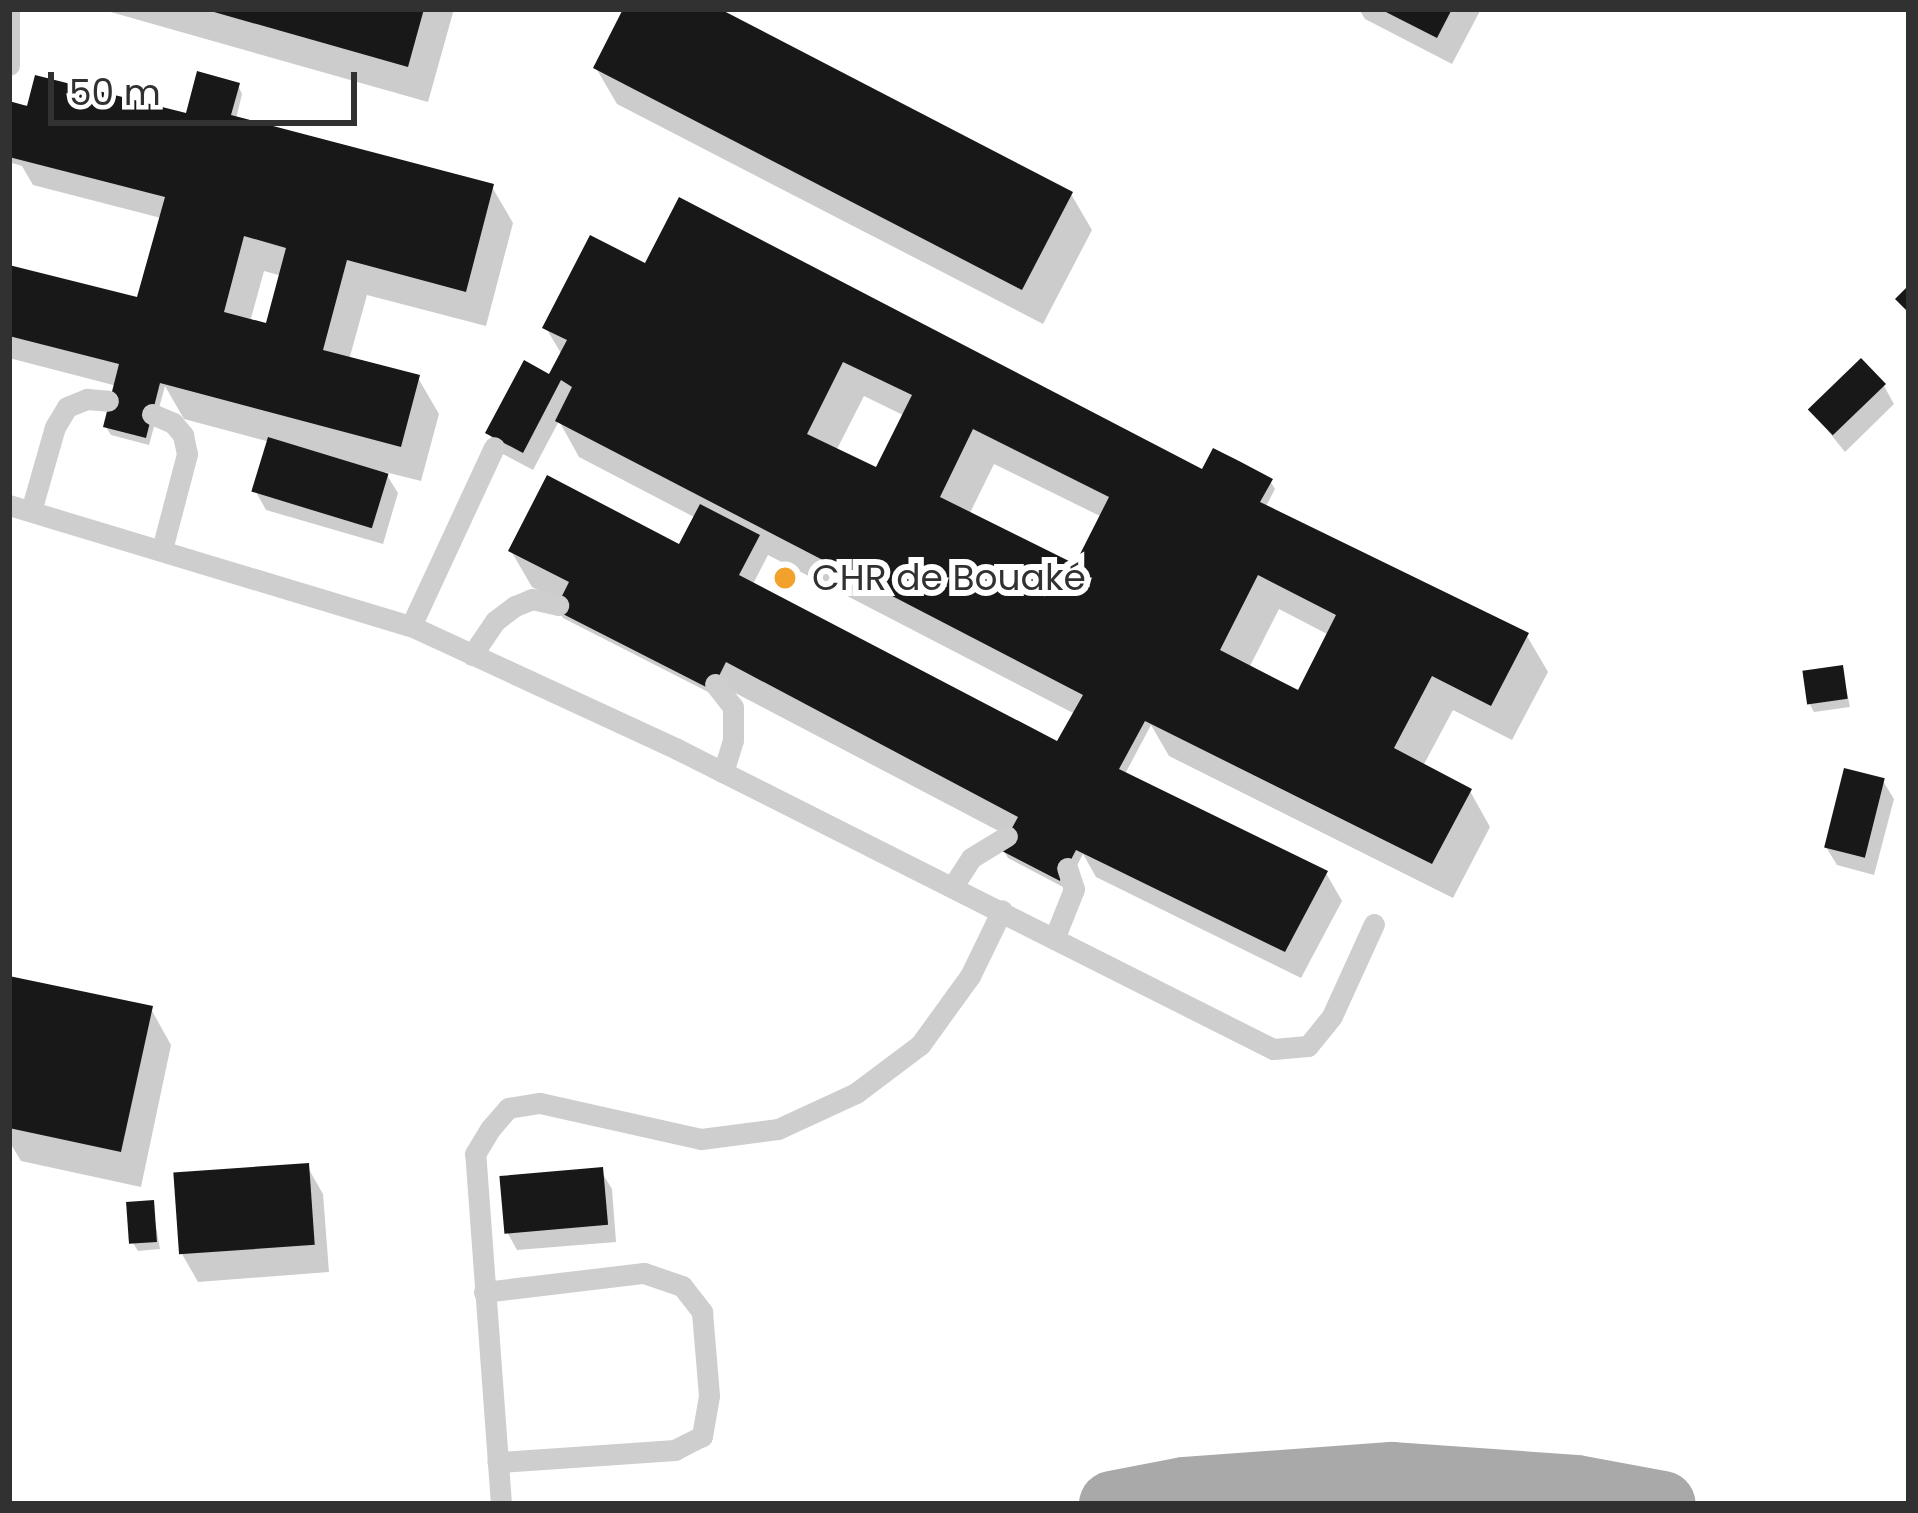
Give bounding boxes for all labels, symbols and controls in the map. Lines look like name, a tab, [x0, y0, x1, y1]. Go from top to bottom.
scale bar	[54, 48, 363, 122]
text: 50 m	[69, 67, 161, 118]
place label: CHR de Bouaké	[812, 556, 1086, 600]
marker: CHR de Bouaké	[769, 562, 801, 594]

